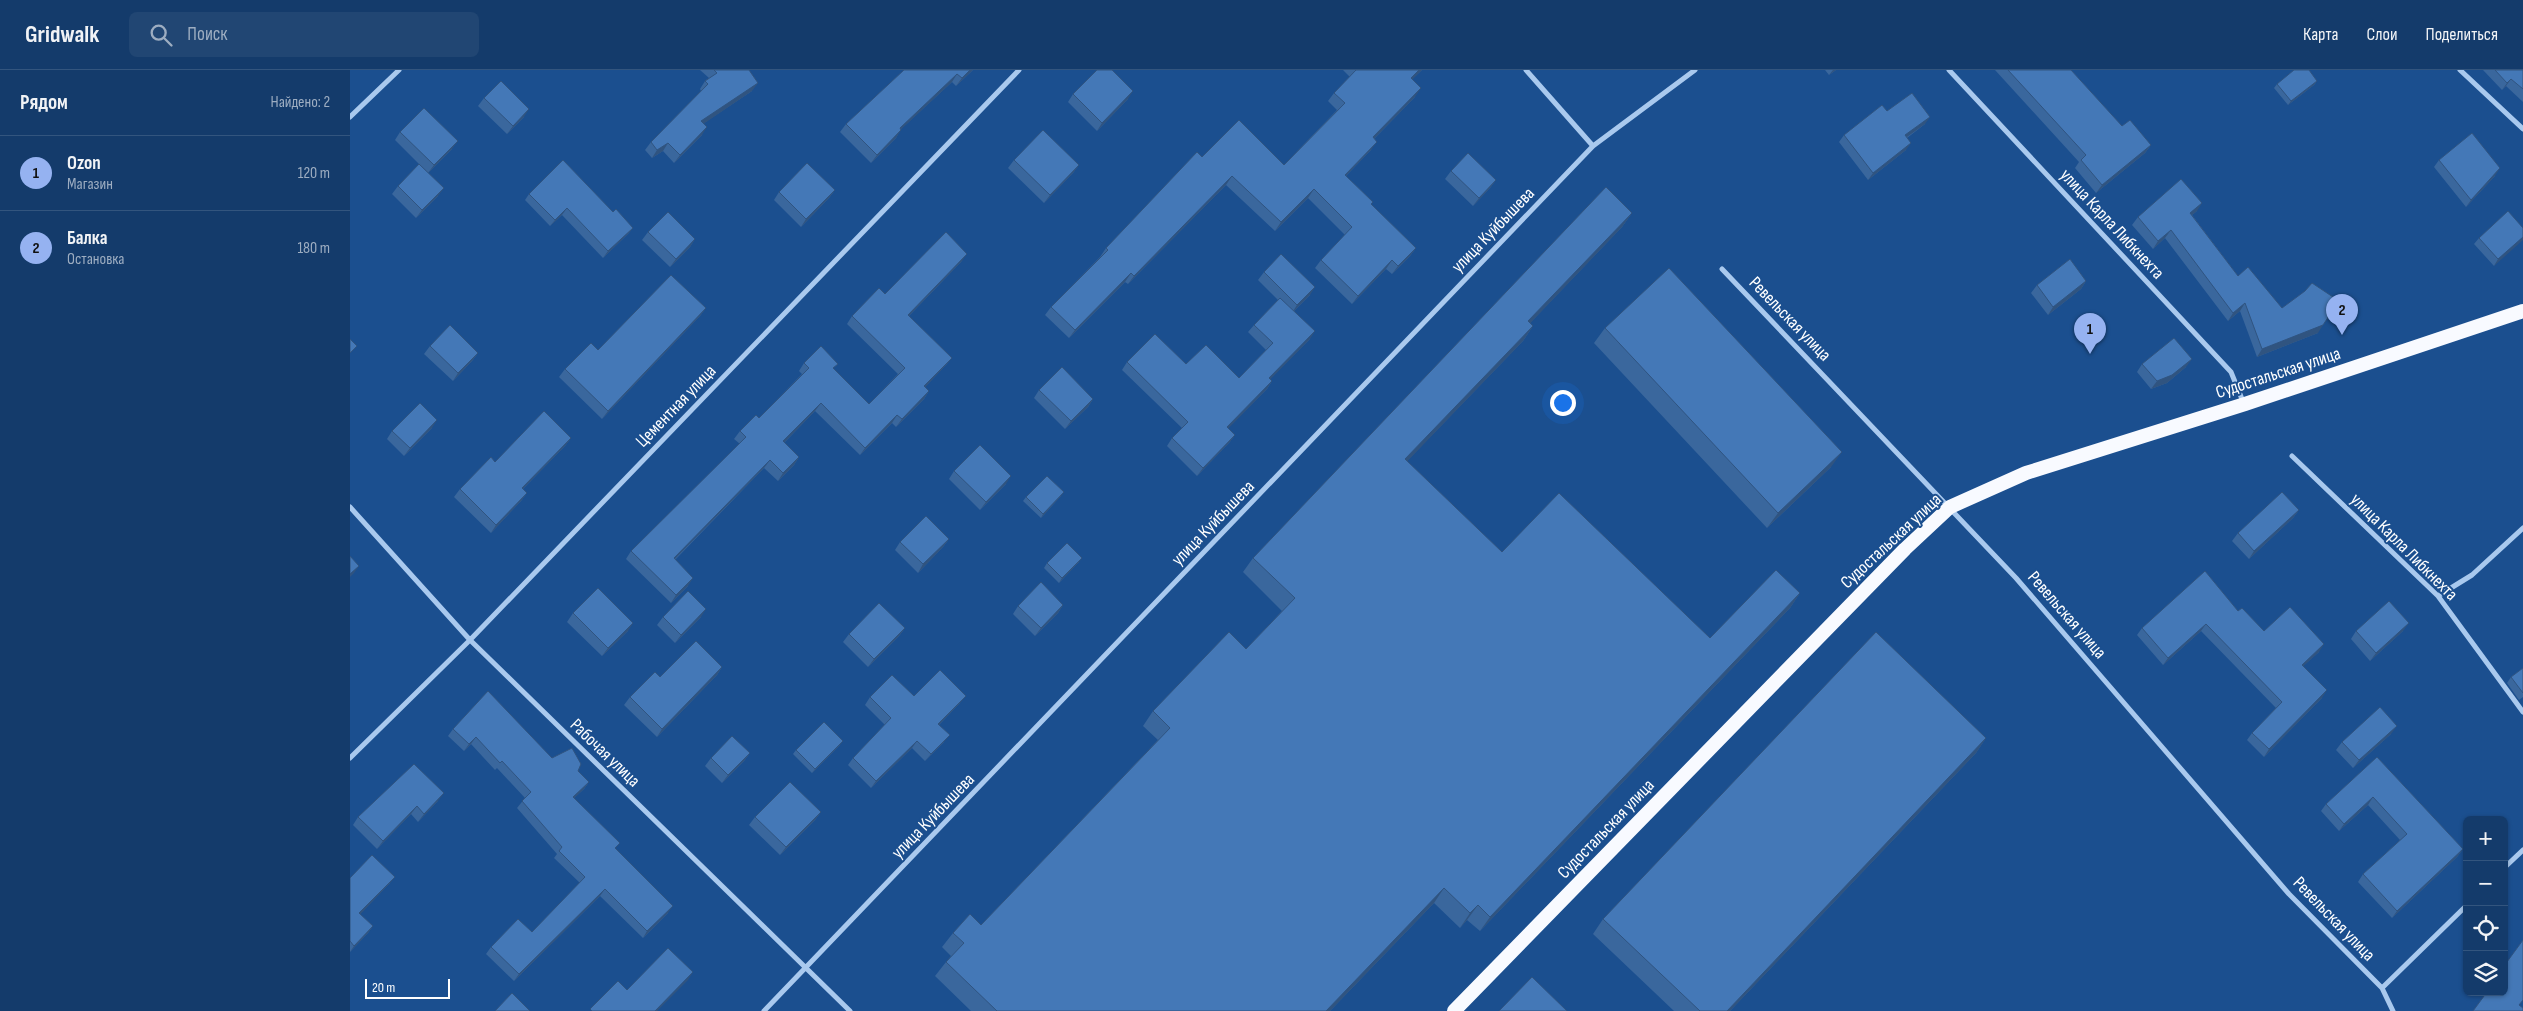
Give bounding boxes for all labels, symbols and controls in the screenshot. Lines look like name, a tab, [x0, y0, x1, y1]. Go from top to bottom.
search box	[129, 12, 479, 57]
text: Gridwalk	[25, 20, 99, 49]
icon: search	[147, 21, 175, 49]
text: Поиск	[187, 23, 227, 46]
text: Карта	[2303, 24, 2339, 45]
text: Слои	[2367, 24, 2398, 45]
text: Поделиться	[2426, 24, 2498, 45]
text: Рядом	[20, 90, 68, 115]
text: Найдено: 2	[271, 93, 330, 112]
text: Ozon	[67, 152, 101, 175]
text: 1	[33, 164, 39, 183]
text: 120 m	[298, 164, 330, 183]
street label: улица Карла Либкнехта	[2056, 165, 2169, 284]
text: Магазин	[67, 175, 113, 194]
street label: улица Куйбышева	[1447, 183, 1539, 277]
text: Балка	[67, 227, 108, 250]
text: 2	[32, 239, 40, 258]
text: 180 m	[297, 239, 330, 258]
text: Остановка	[67, 250, 124, 269]
street label: Ревельская улица	[1745, 273, 1835, 366]
pin: 2	[2326, 294, 2358, 335]
pin: 1	[2074, 313, 2106, 354]
street label: Судостальская улица	[2213, 343, 2343, 403]
street label: Цементная улица	[632, 361, 720, 451]
your location	[1550, 390, 1576, 416]
street label: улица Куйбышева	[1167, 476, 1259, 570]
street label: Судостальская улица	[1836, 489, 1946, 593]
street label: улица Карла Либкнехта	[2346, 489, 2462, 605]
street label: Ревельская улица	[2023, 567, 2111, 663]
street label: Рабочая улица	[566, 715, 644, 792]
street label: улица Куйбышева	[887, 769, 979, 863]
street label: Судостальская улица	[1553, 775, 1659, 883]
map controls	[2463, 816, 2508, 996]
button: +	[2463, 816, 2508, 861]
button: −	[2463, 861, 2508, 906]
street label: Ревельская улица	[2289, 873, 2379, 966]
button: locate	[2463, 906, 2508, 951]
button: layers	[2463, 951, 2508, 996]
scale bar	[365, 976, 450, 999]
text: 20 m	[372, 979, 395, 996]

